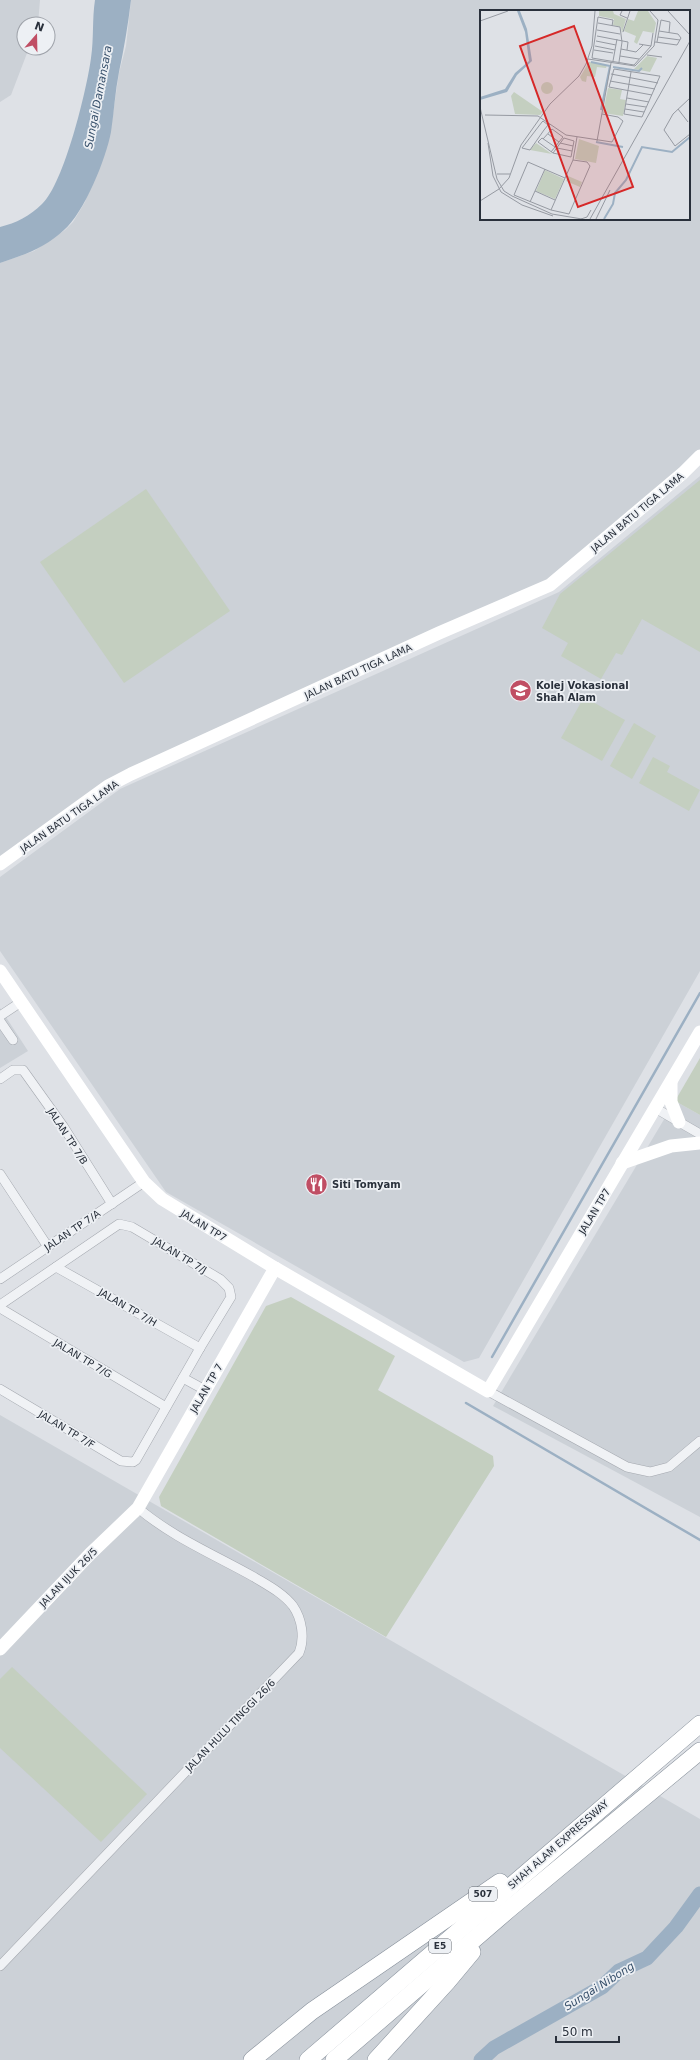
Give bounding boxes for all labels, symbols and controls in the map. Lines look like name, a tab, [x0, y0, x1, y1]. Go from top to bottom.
inset map	[480, 10, 690, 220]
north arrow	[16, 16, 56, 56]
text: N	[33, 19, 46, 35]
water label: Sungai Damansara	[82, 44, 115, 150]
street label: JALAN BATU TIGA LAMA	[588, 470, 686, 555]
street label: JALAN BATU TIGA LAMA	[302, 642, 414, 702]
school or university icon: Kolej Vokasional Shah Alam	[507, 678, 533, 704]
place label: Kolej Vokasional Shah Alam	[536, 680, 629, 703]
street label: JALAN BATU TIGA LAMA	[17, 778, 121, 855]
street label: JALAN TP 7/B	[45, 1105, 90, 1167]
restaurant icon: Siti Tomyam	[303, 1171, 329, 1197]
place label: Siti Tomyam	[332, 1179, 401, 1190]
street label: JALAN TP7	[576, 1186, 612, 1237]
street label: JALAN TP7	[178, 1207, 229, 1243]
street label: JALAN TP 7/A	[42, 1208, 102, 1254]
street label: JALAN TP 7/J	[150, 1235, 209, 1276]
street label: JALAN TP 7/H	[96, 1286, 159, 1329]
street label: JALAN TP 7/G	[51, 1336, 114, 1380]
street label: JALAN TP 7	[188, 1362, 225, 1416]
street label: JALAN TP 7/F	[36, 1408, 97, 1451]
street label: JALAN IJUK 26/5	[37, 1545, 100, 1610]
street label: JALAN HULU TINGGI 26/6	[183, 1677, 277, 1774]
street label: SHAH ALAM EXPRESSWAY	[506, 1797, 611, 1891]
road number: 507	[469, 1887, 497, 1901]
road number: E5	[429, 1939, 451, 1953]
water label: Sungai Nibong	[562, 1960, 637, 2013]
scale bar	[556, 2018, 619, 2044]
text: 50 m	[562, 2025, 593, 2039]

